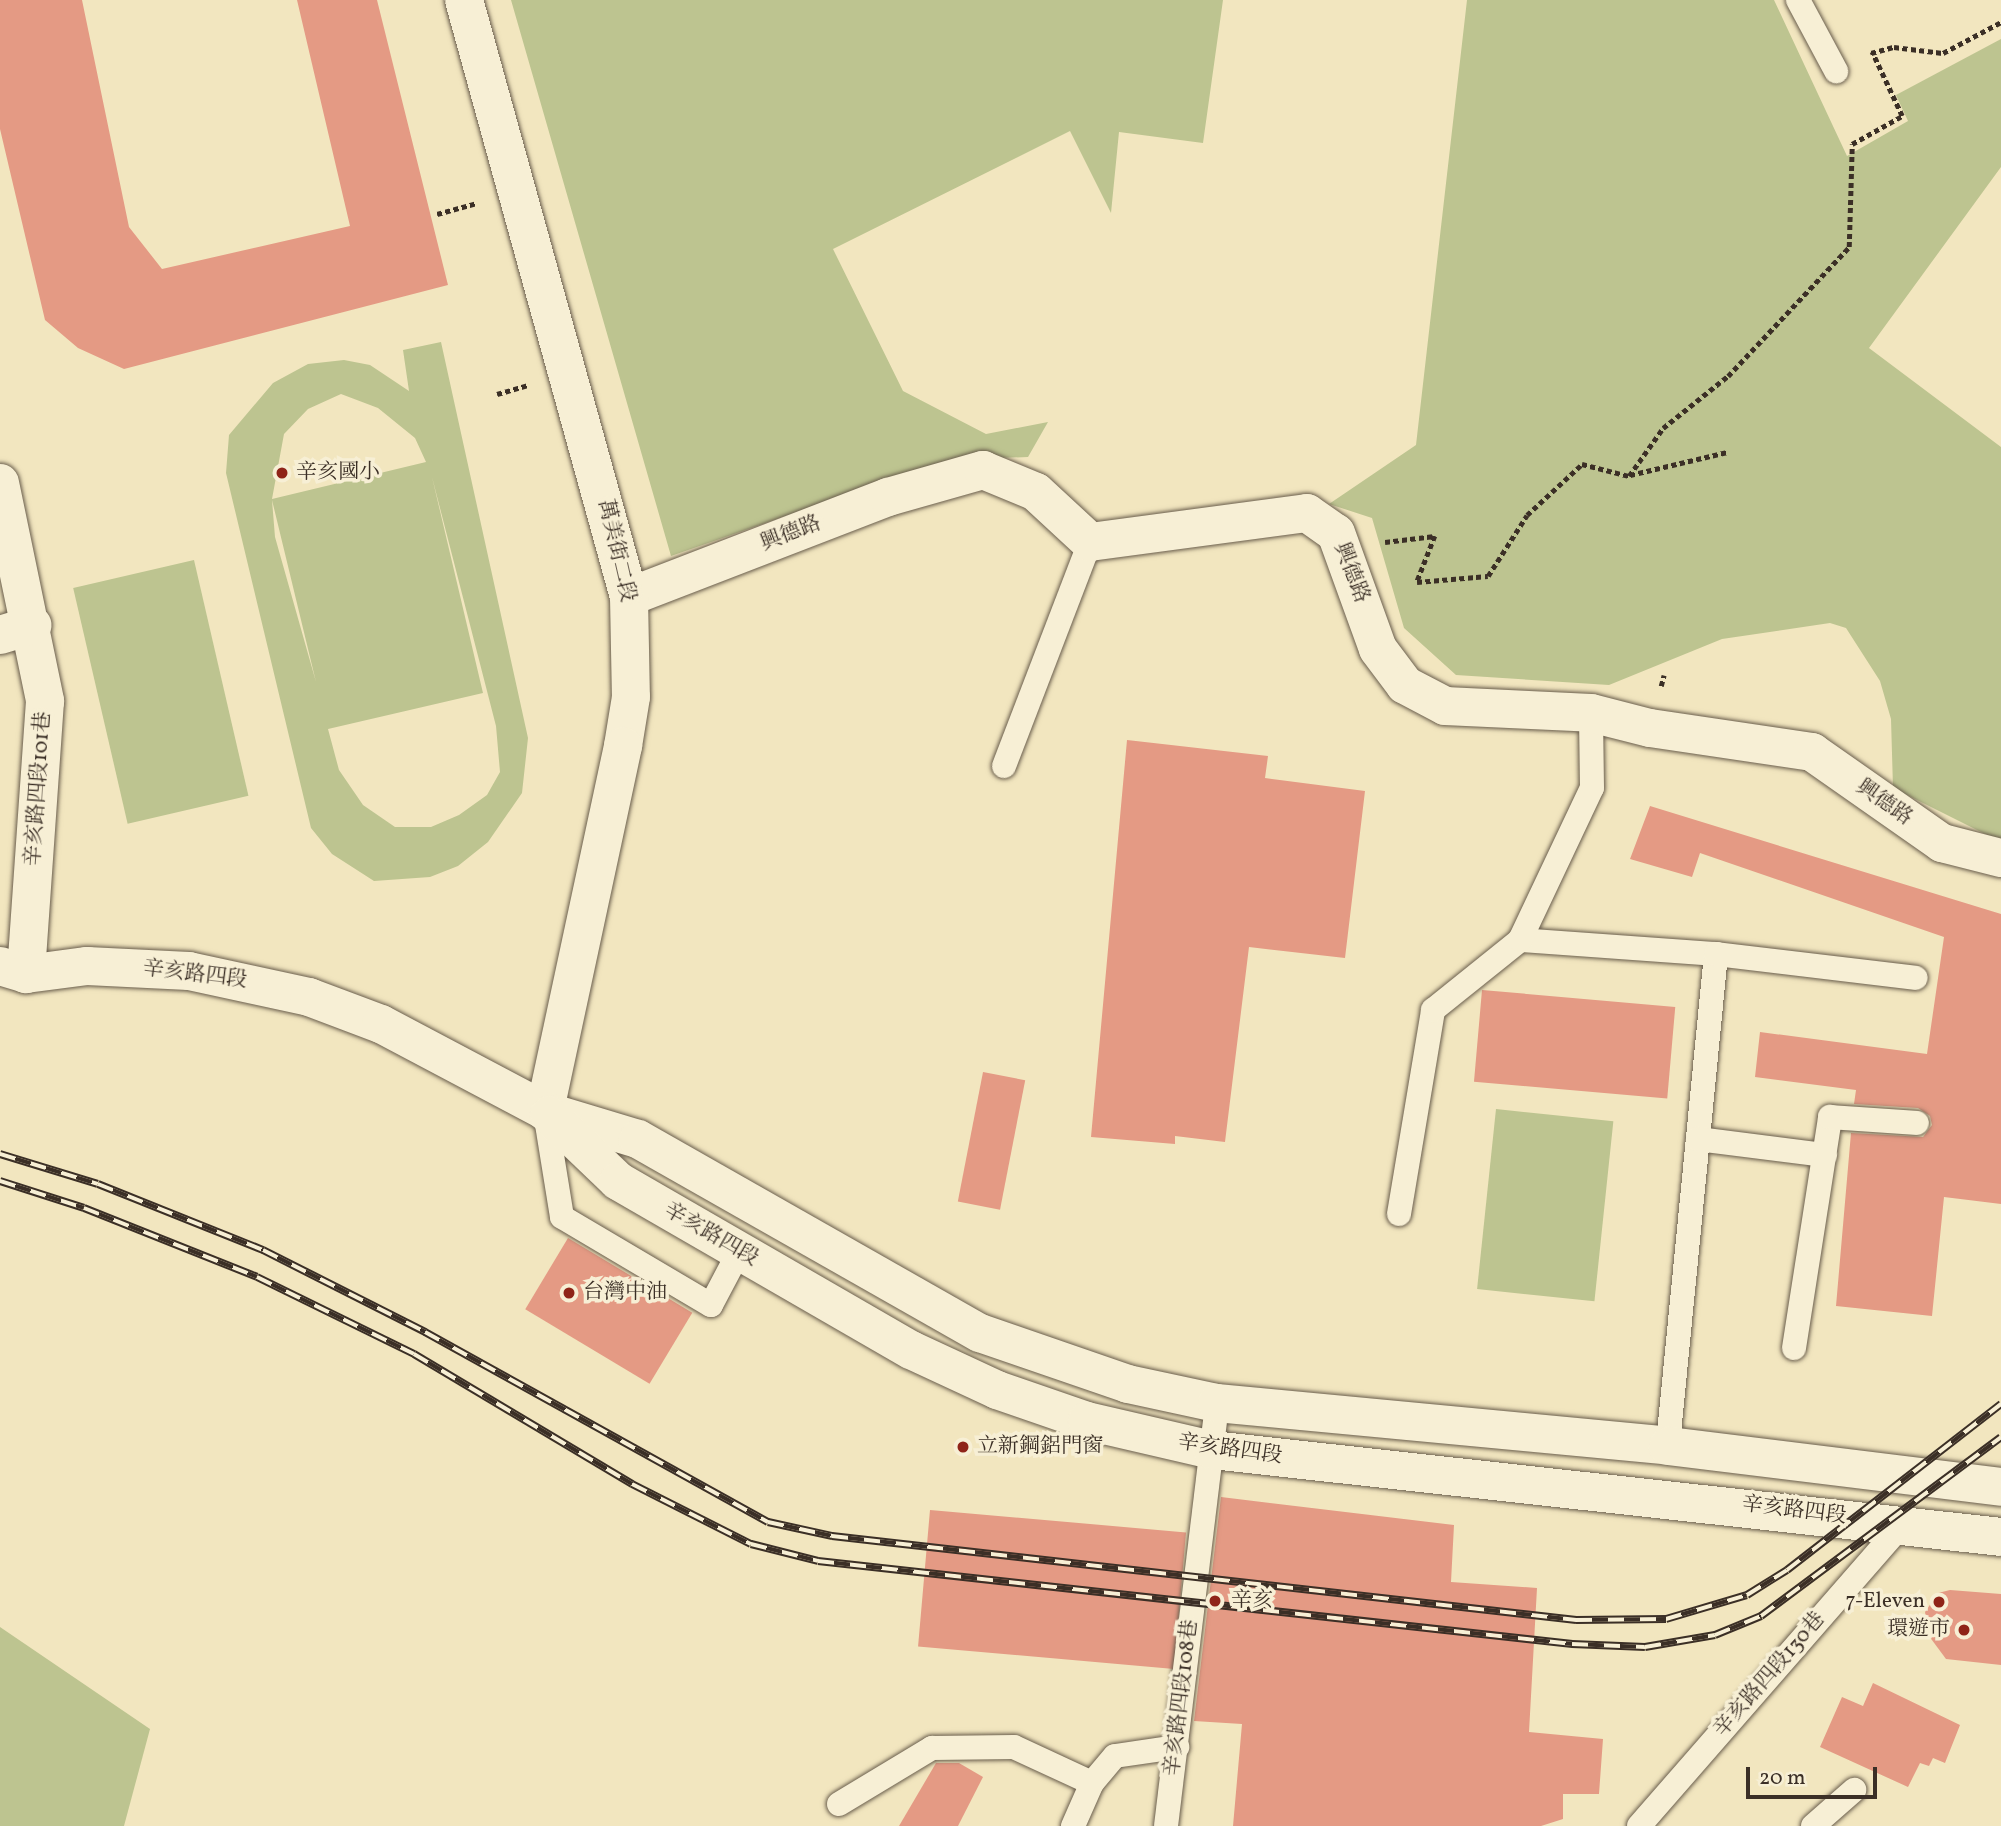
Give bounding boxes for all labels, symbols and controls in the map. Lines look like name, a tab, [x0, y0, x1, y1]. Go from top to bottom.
place label: 辛亥國小	[296, 460, 380, 486]
marker: 辛亥國小	[274, 465, 290, 481]
street label: 萬美街二段	[592, 497, 640, 605]
street label: 興德路	[757, 511, 825, 557]
street label: 興德路	[1328, 539, 1374, 607]
street label: 辛亥路四段101巷	[21, 711, 57, 867]
street label: 興德路	[1851, 775, 1917, 831]
street label: 辛亥路四段	[141, 956, 249, 994]
street label: 辛亥路四段	[659, 1198, 763, 1272]
place label: 台灣中油	[583, 1280, 667, 1306]
marker: 台灣中油	[561, 1285, 577, 1301]
street label: 辛亥路四段	[1176, 1430, 1284, 1470]
place label: 立新鋼鋁門窗	[977, 1434, 1103, 1460]
marker: 立新鋼鋁門窗	[955, 1439, 971, 1455]
street label: 辛亥路四段	[1740, 1492, 1848, 1530]
place label: 辛亥	[1231, 1588, 1273, 1614]
place label: 7-Eleven	[1845, 1589, 1925, 1615]
marker: 辛亥	[1205, 1591, 1225, 1611]
marker: 7-Eleven	[1931, 1594, 1947, 1610]
street label: 辛亥路四段130巷	[1709, 1607, 1831, 1743]
place label: 環遊市	[1887, 1617, 1950, 1643]
street label: 辛亥路四段108巷	[1160, 1618, 1204, 1778]
marker: 環遊市	[1956, 1622, 1972, 1638]
scale bar	[1749, 1752, 1880, 1796]
text: 20 m	[1759, 1764, 1805, 1793]

